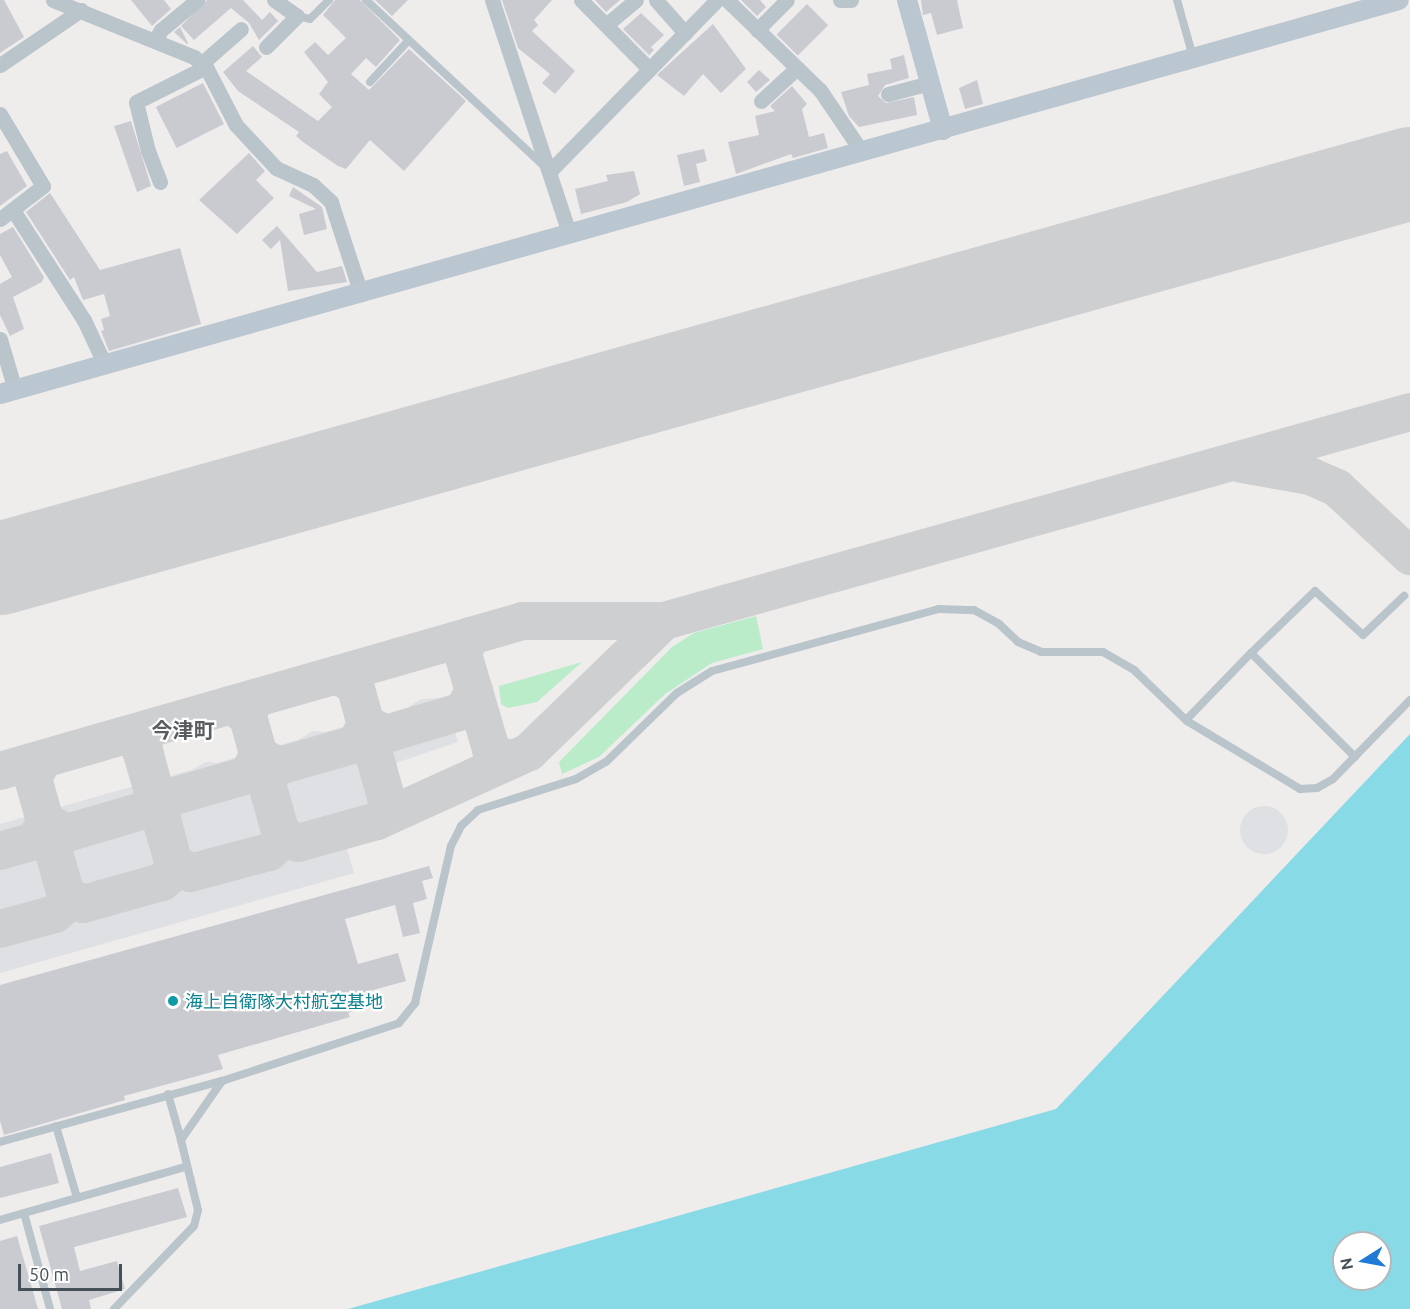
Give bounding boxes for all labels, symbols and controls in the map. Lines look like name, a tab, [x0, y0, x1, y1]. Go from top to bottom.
district label: 今津町	[152, 717, 214, 743]
place label: 海上自衛隊大村航空基地	[185, 990, 383, 1012]
marker: 海上自衛隊大村航空基地	[166, 994, 180, 1008]
north arrow	[1332, 1231, 1392, 1291]
scale bar	[21, 1252, 124, 1290]
text: N	[1336, 1256, 1356, 1272]
text: 50 m	[29, 1264, 69, 1284]

